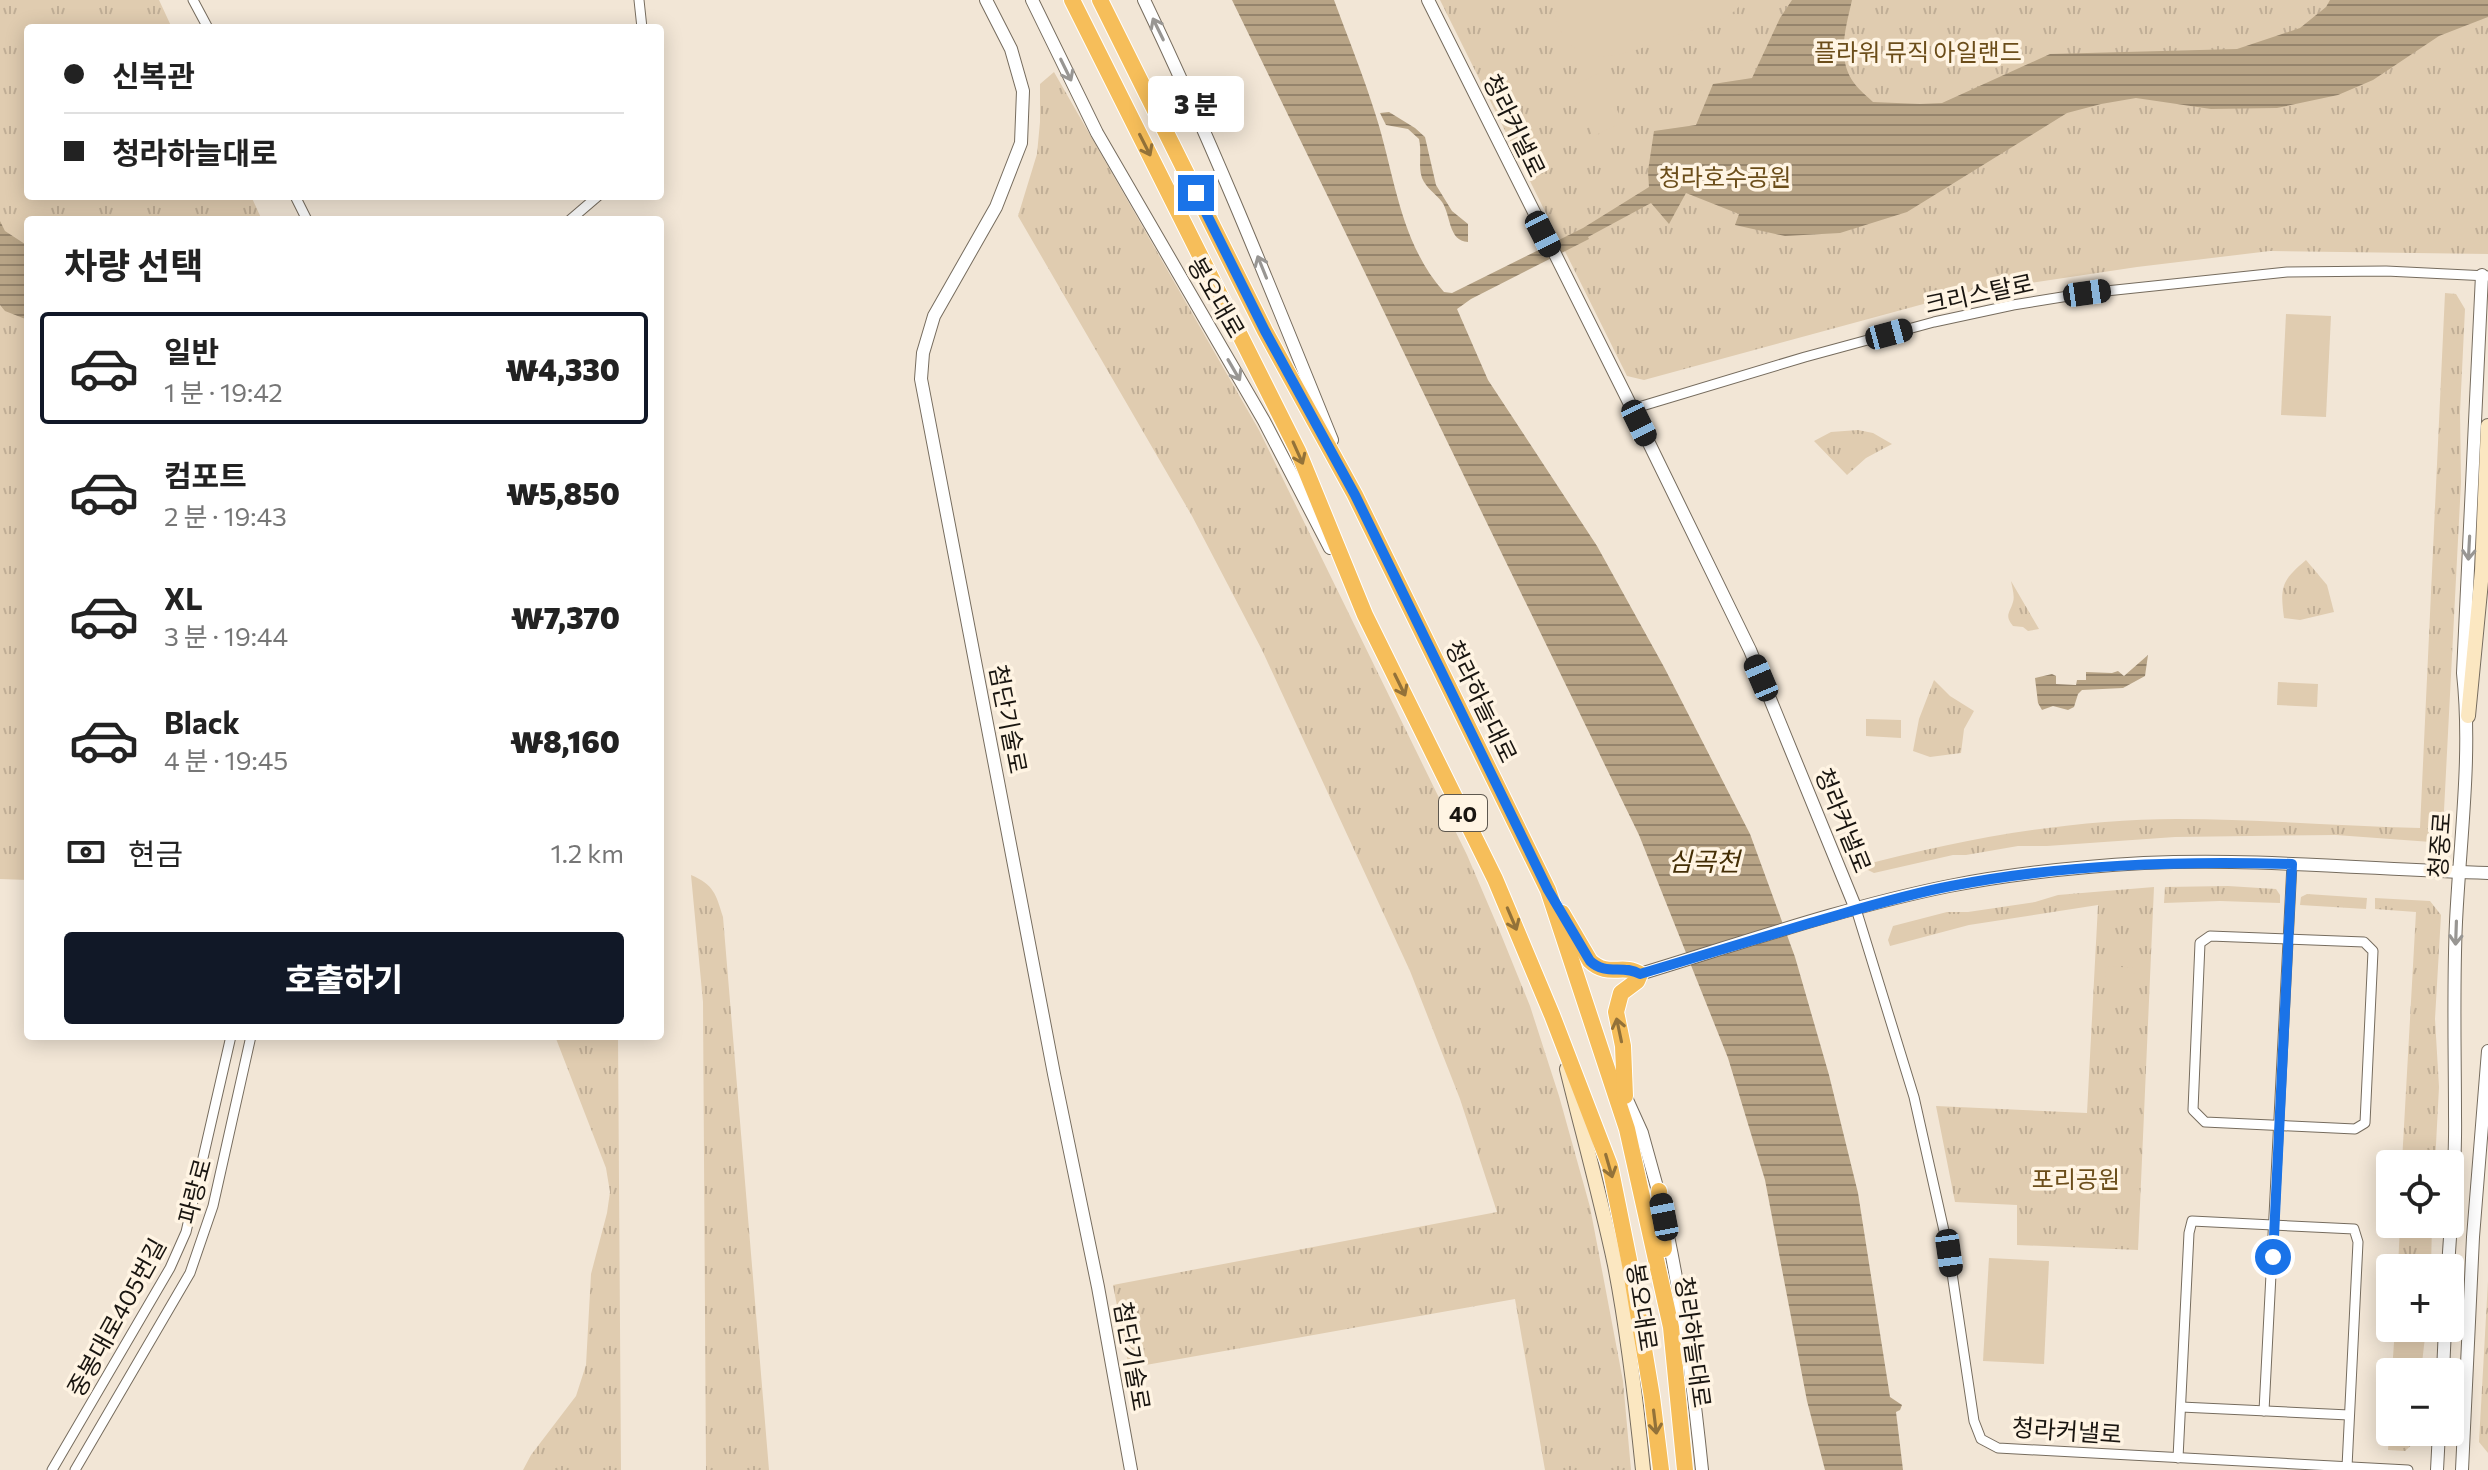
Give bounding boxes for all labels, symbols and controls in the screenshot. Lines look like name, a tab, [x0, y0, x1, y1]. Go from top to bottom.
one-way arrow	[1150, 18, 1165, 42]
park label: 플라워 뮤직 아일랜드	[1814, 37, 2022, 66]
text: 신복관	[112, 56, 195, 93]
one-way arrow	[1059, 57, 1074, 81]
street label: 청라커낼로	[1478, 69, 1552, 181]
callout: 3 분	[1148, 77, 1244, 133]
text: 3 분	[1174, 88, 1218, 119]
one-way arrow	[1137, 132, 1153, 156]
text: 청라하늘대로	[112, 133, 278, 170]
park label: 청라호수공원	[1659, 162, 1791, 191]
route end	[1178, 175, 1214, 211]
car	[1521, 207, 1565, 261]
text: 차량 선택	[64, 242, 203, 286]
street label: 봉오대로	[1182, 252, 1252, 342]
one-way arrow	[1253, 255, 1268, 280]
street label: 크리스탈로	[1922, 267, 2036, 319]
car	[2062, 278, 2112, 308]
car	[1863, 316, 1915, 352]
icon: car	[68, 332, 140, 404]
text: 일반	[164, 332, 219, 369]
text: ₩4,330	[505, 350, 620, 387]
one-way arrow	[1226, 358, 1242, 381]
text: 1 분 · 19:42	[164, 376, 283, 407]
car	[1618, 396, 1660, 450]
one-way arrow	[1291, 441, 1306, 465]
icon: car	[68, 456, 140, 528]
text: 컴포트	[164, 456, 247, 493]
text: ₩5,850	[506, 474, 620, 511]
text: 2 분 · 19:43	[164, 500, 287, 531]
one-way arrow	[2462, 534, 2477, 561]
text: XL	[164, 579, 203, 616]
icon: car	[68, 580, 140, 652]
text: ₩7,370	[511, 598, 620, 635]
text: 3 분 · 19:44	[164, 620, 288, 651]
street label: 청라하늘대로	[1440, 635, 1524, 767]
car	[1741, 651, 1781, 705]
street label: 첨단기술로	[984, 662, 1034, 776]
one-way arrow	[1393, 672, 1408, 696]
text: Black	[164, 703, 240, 740]
icon: car	[68, 704, 140, 776]
text: ₩8,160	[510, 722, 620, 759]
text: 4 분 · 19:45	[164, 744, 288, 775]
street label: 청라커낼로	[1810, 763, 1878, 877]
road number: 40	[1439, 795, 1487, 831]
street label: 청중로	[2422, 811, 2456, 879]
icon: cash	[64, 830, 108, 874]
text: 현금	[128, 834, 183, 871]
text: 1.2 km	[551, 837, 624, 868]
water label: 심곡천	[1668, 845, 1743, 876]
one-way arrow	[1506, 906, 1521, 931]
one-way arrow	[2448, 919, 2463, 946]
button: 호출하기	[64, 932, 624, 1024]
one-way arrow	[1611, 1018, 1626, 1044]
map controls	[2376, 1150, 2464, 1446]
button: locate	[2376, 1150, 2464, 1238]
one-way arrow	[1602, 1153, 1617, 1179]
street label: 파랑로	[171, 1155, 217, 1227]
park label: 포리공원	[2032, 1164, 2120, 1193]
car	[1648, 1191, 1680, 1243]
car	[1934, 1228, 1964, 1278]
street label: 중봉대로405번길	[61, 1233, 171, 1401]
route start	[2255, 1239, 2291, 1275]
button: +	[2376, 1254, 2464, 1342]
street label: 봉오대로	[1622, 1261, 1664, 1353]
street label: 청라하늘대로	[1670, 1274, 1718, 1410]
street label: 첨단기술로	[1109, 1299, 1157, 1413]
button: −	[2376, 1358, 2464, 1446]
one-way arrow	[1648, 1409, 1663, 1434]
street label: 청라커낼로	[2011, 1412, 2123, 1448]

